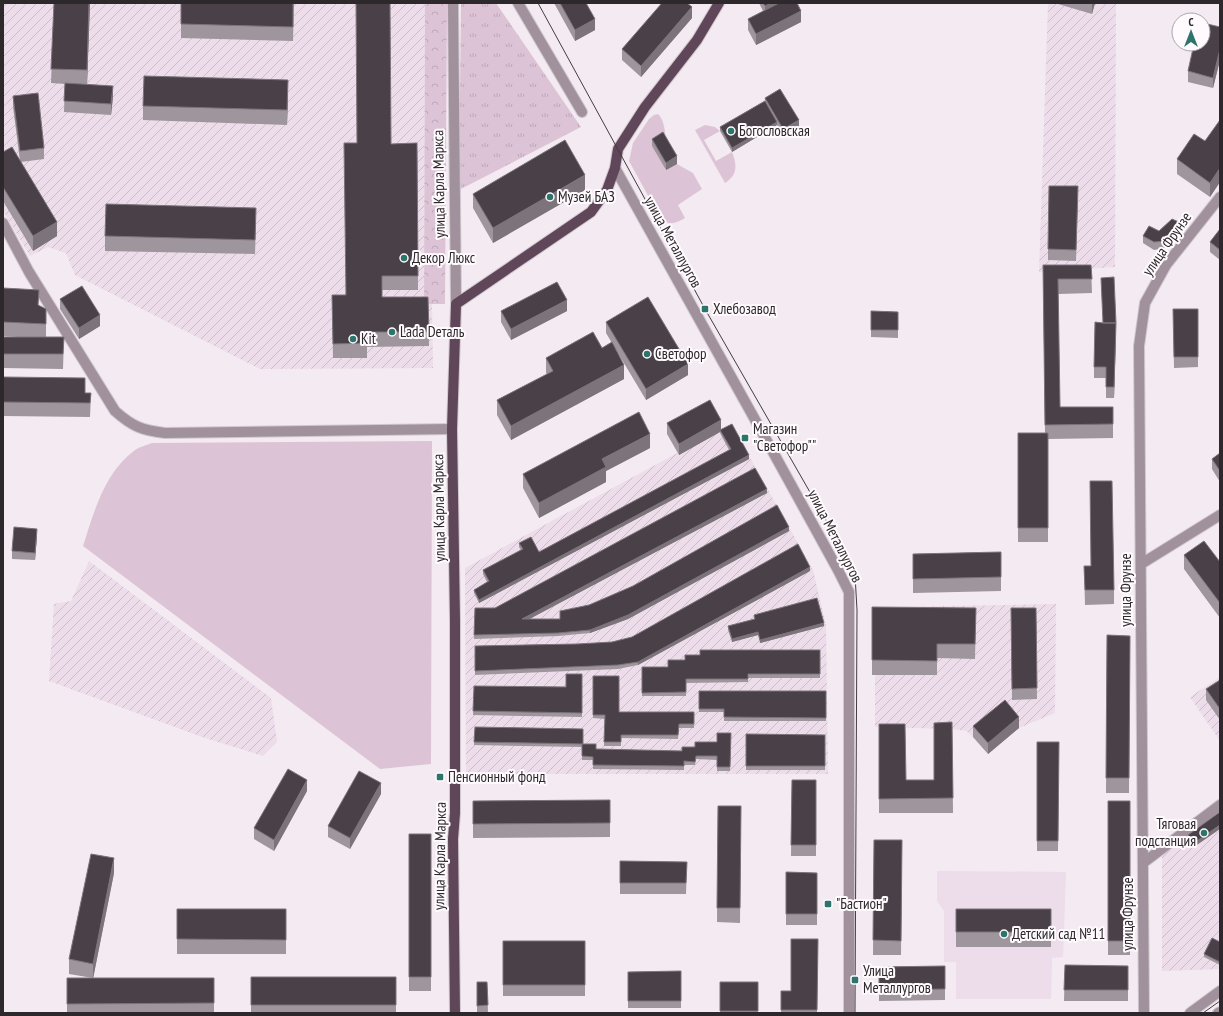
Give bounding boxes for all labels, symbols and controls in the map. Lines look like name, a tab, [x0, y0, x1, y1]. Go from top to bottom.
north arrow	[1171, 12, 1211, 52]
text: С	[1188, 15, 1194, 29]
place label: Богословская	[739, 121, 810, 140]
marker: Богословская	[726, 126, 736, 136]
street label: улица Карла Маркса	[428, 130, 449, 238]
place label: Музей БАЗ	[558, 187, 615, 206]
marker: Музей БАЗ	[545, 192, 555, 202]
street label: улица Металлургов	[640, 193, 706, 291]
street label: улица Фрунзе	[1138, 208, 1195, 279]
place label: Декор Люкс	[412, 248, 476, 267]
marker: Декор Люкс	[399, 253, 409, 263]
place label: Хлебозавод	[713, 299, 776, 318]
marker: Хлебозавод	[700, 304, 710, 314]
place label: Lada Dеталь	[400, 322, 465, 341]
marker: Lada Dеталь	[387, 327, 397, 337]
place label: Kit	[361, 329, 376, 348]
marker: Kit	[348, 334, 358, 344]
place label: Светофор	[655, 344, 706, 363]
marker: Светофор	[642, 349, 652, 359]
place label: Магазин "Светофор""	[753, 419, 816, 455]
marker: Магазин "Светофор""	[740, 433, 750, 443]
street label: улица Карла Маркса	[428, 454, 449, 562]
street label: улица Металлургов	[804, 486, 867, 585]
street label: улица Фрунзе	[1116, 553, 1135, 627]
place label: Пенсионный фонд	[448, 767, 546, 786]
marker: Пенсионный фонд	[435, 772, 445, 782]
street label: улица Карла Маркса	[429, 802, 450, 910]
place label: Тяговая подстанция	[1135, 814, 1196, 850]
marker: Тяговая подстанция	[1199, 828, 1209, 838]
street label: улица Фрунзе	[1118, 877, 1137, 951]
place label: "Бастион"	[836, 894, 887, 913]
marker: "Бастион"	[823, 899, 833, 909]
place label: Детский сад №11	[1012, 924, 1105, 943]
marker: Детский сад №11	[999, 929, 1009, 939]
place label: Улица Металлургов	[863, 961, 931, 997]
marker: Улица Металлургов	[850, 975, 860, 985]

